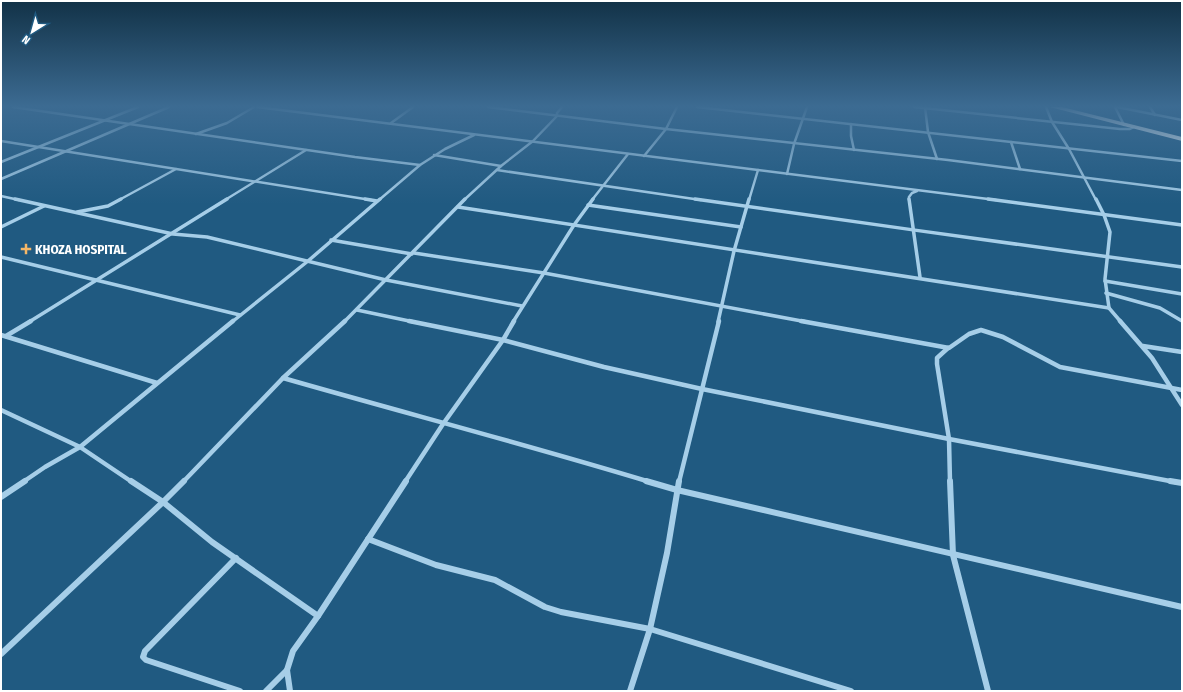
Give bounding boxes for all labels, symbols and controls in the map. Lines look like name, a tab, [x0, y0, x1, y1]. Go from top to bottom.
north arrow	[12, 12, 52, 52]
text: N	[20, 32, 33, 47]
place label: KHOZA HOSPITAL	[35, 242, 127, 257]
marker: KHOZA HOSPITAL	[20, 243, 32, 255]

